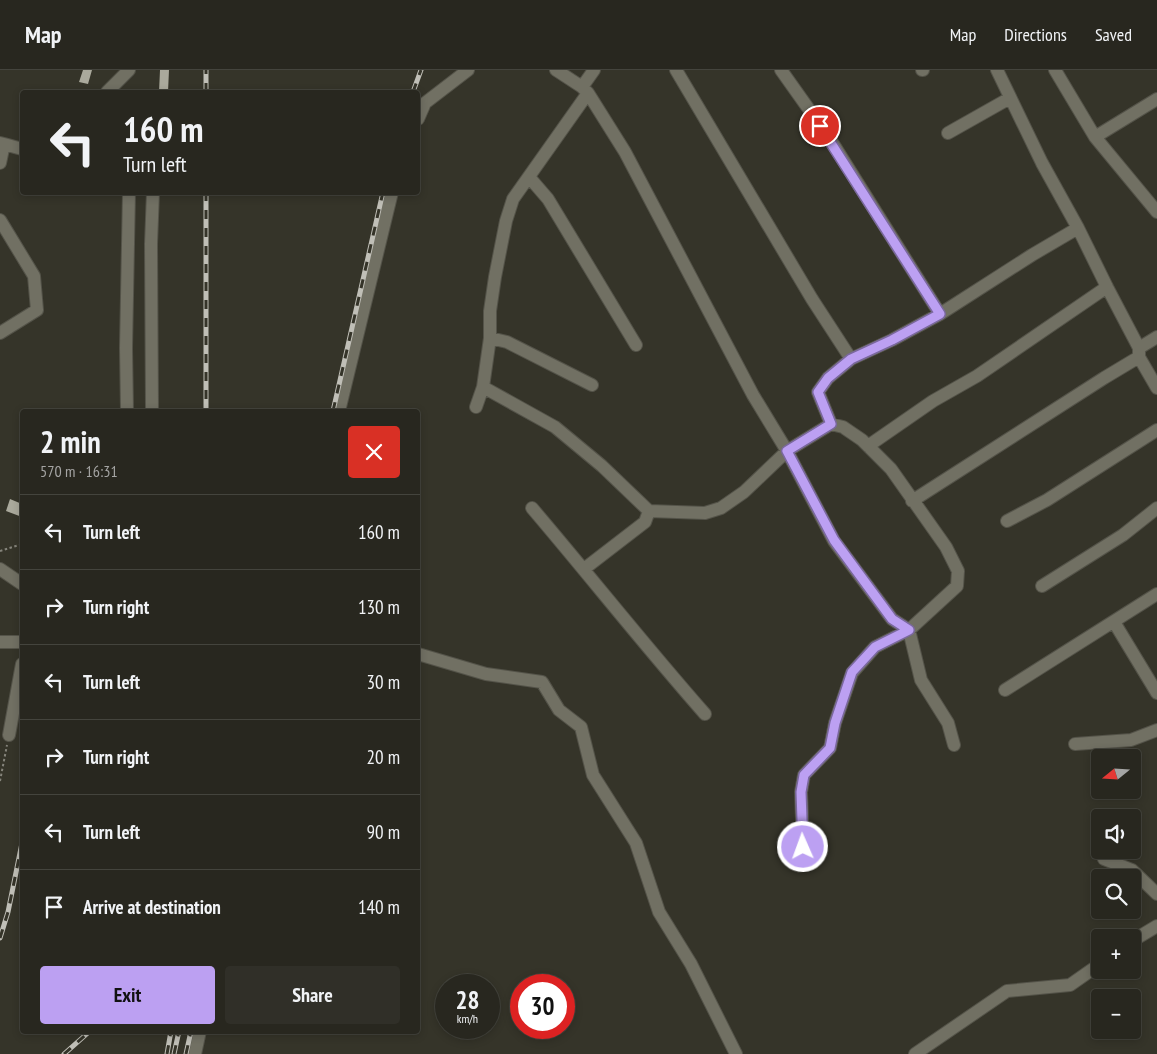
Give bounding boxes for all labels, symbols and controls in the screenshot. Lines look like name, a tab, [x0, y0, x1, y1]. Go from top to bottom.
text: Map	[25, 19, 62, 50]
text: Map	[950, 23, 976, 46]
text: Directions	[1004, 23, 1067, 46]
text: Saved	[1095, 23, 1132, 46]
pin	[799, 105, 841, 147]
text: 160 m	[123, 106, 204, 152]
icon: left	[40, 110, 105, 175]
icon: arrive	[806, 112, 834, 140]
text: Turn left	[123, 150, 187, 178]
text: 2 min	[40, 422, 101, 461]
button: close	[348, 426, 400, 478]
text: 570 m · 16:31	[40, 461, 118, 481]
icon: left	[40, 518, 68, 546]
text: Turn left	[83, 520, 140, 544]
text: 160 m	[358, 520, 400, 544]
icon: right	[40, 593, 68, 621]
text: Turn right	[83, 595, 149, 619]
text: 130 m	[358, 595, 400, 619]
icon: left	[40, 668, 68, 696]
text: Turn left	[83, 670, 140, 694]
text: 30 m	[367, 670, 400, 694]
icon: right	[40, 743, 68, 771]
text: Turn right	[83, 745, 149, 769]
text: 20 m	[367, 745, 400, 769]
north arrow	[1091, 749, 1141, 799]
map controls	[1091, 749, 1141, 1039]
button: sound	[1091, 809, 1141, 859]
icon: left	[40, 818, 68, 846]
text: Turn left	[83, 820, 140, 844]
text: 90 m	[367, 820, 400, 844]
position arrow	[776, 820, 828, 872]
button: search	[1091, 869, 1141, 919]
icon: arrive	[40, 893, 68, 921]
text: Arrive at destination	[83, 895, 221, 919]
text: 140 m	[358, 895, 400, 919]
button: +	[1091, 929, 1141, 979]
button: Exit	[40, 966, 215, 1024]
button: Share	[225, 966, 400, 1024]
speed limit sign: 30	[510, 974, 575, 1039]
text: 28	[456, 984, 479, 1016]
button: −	[1091, 989, 1141, 1039]
text: km/h	[457, 1011, 478, 1026]

